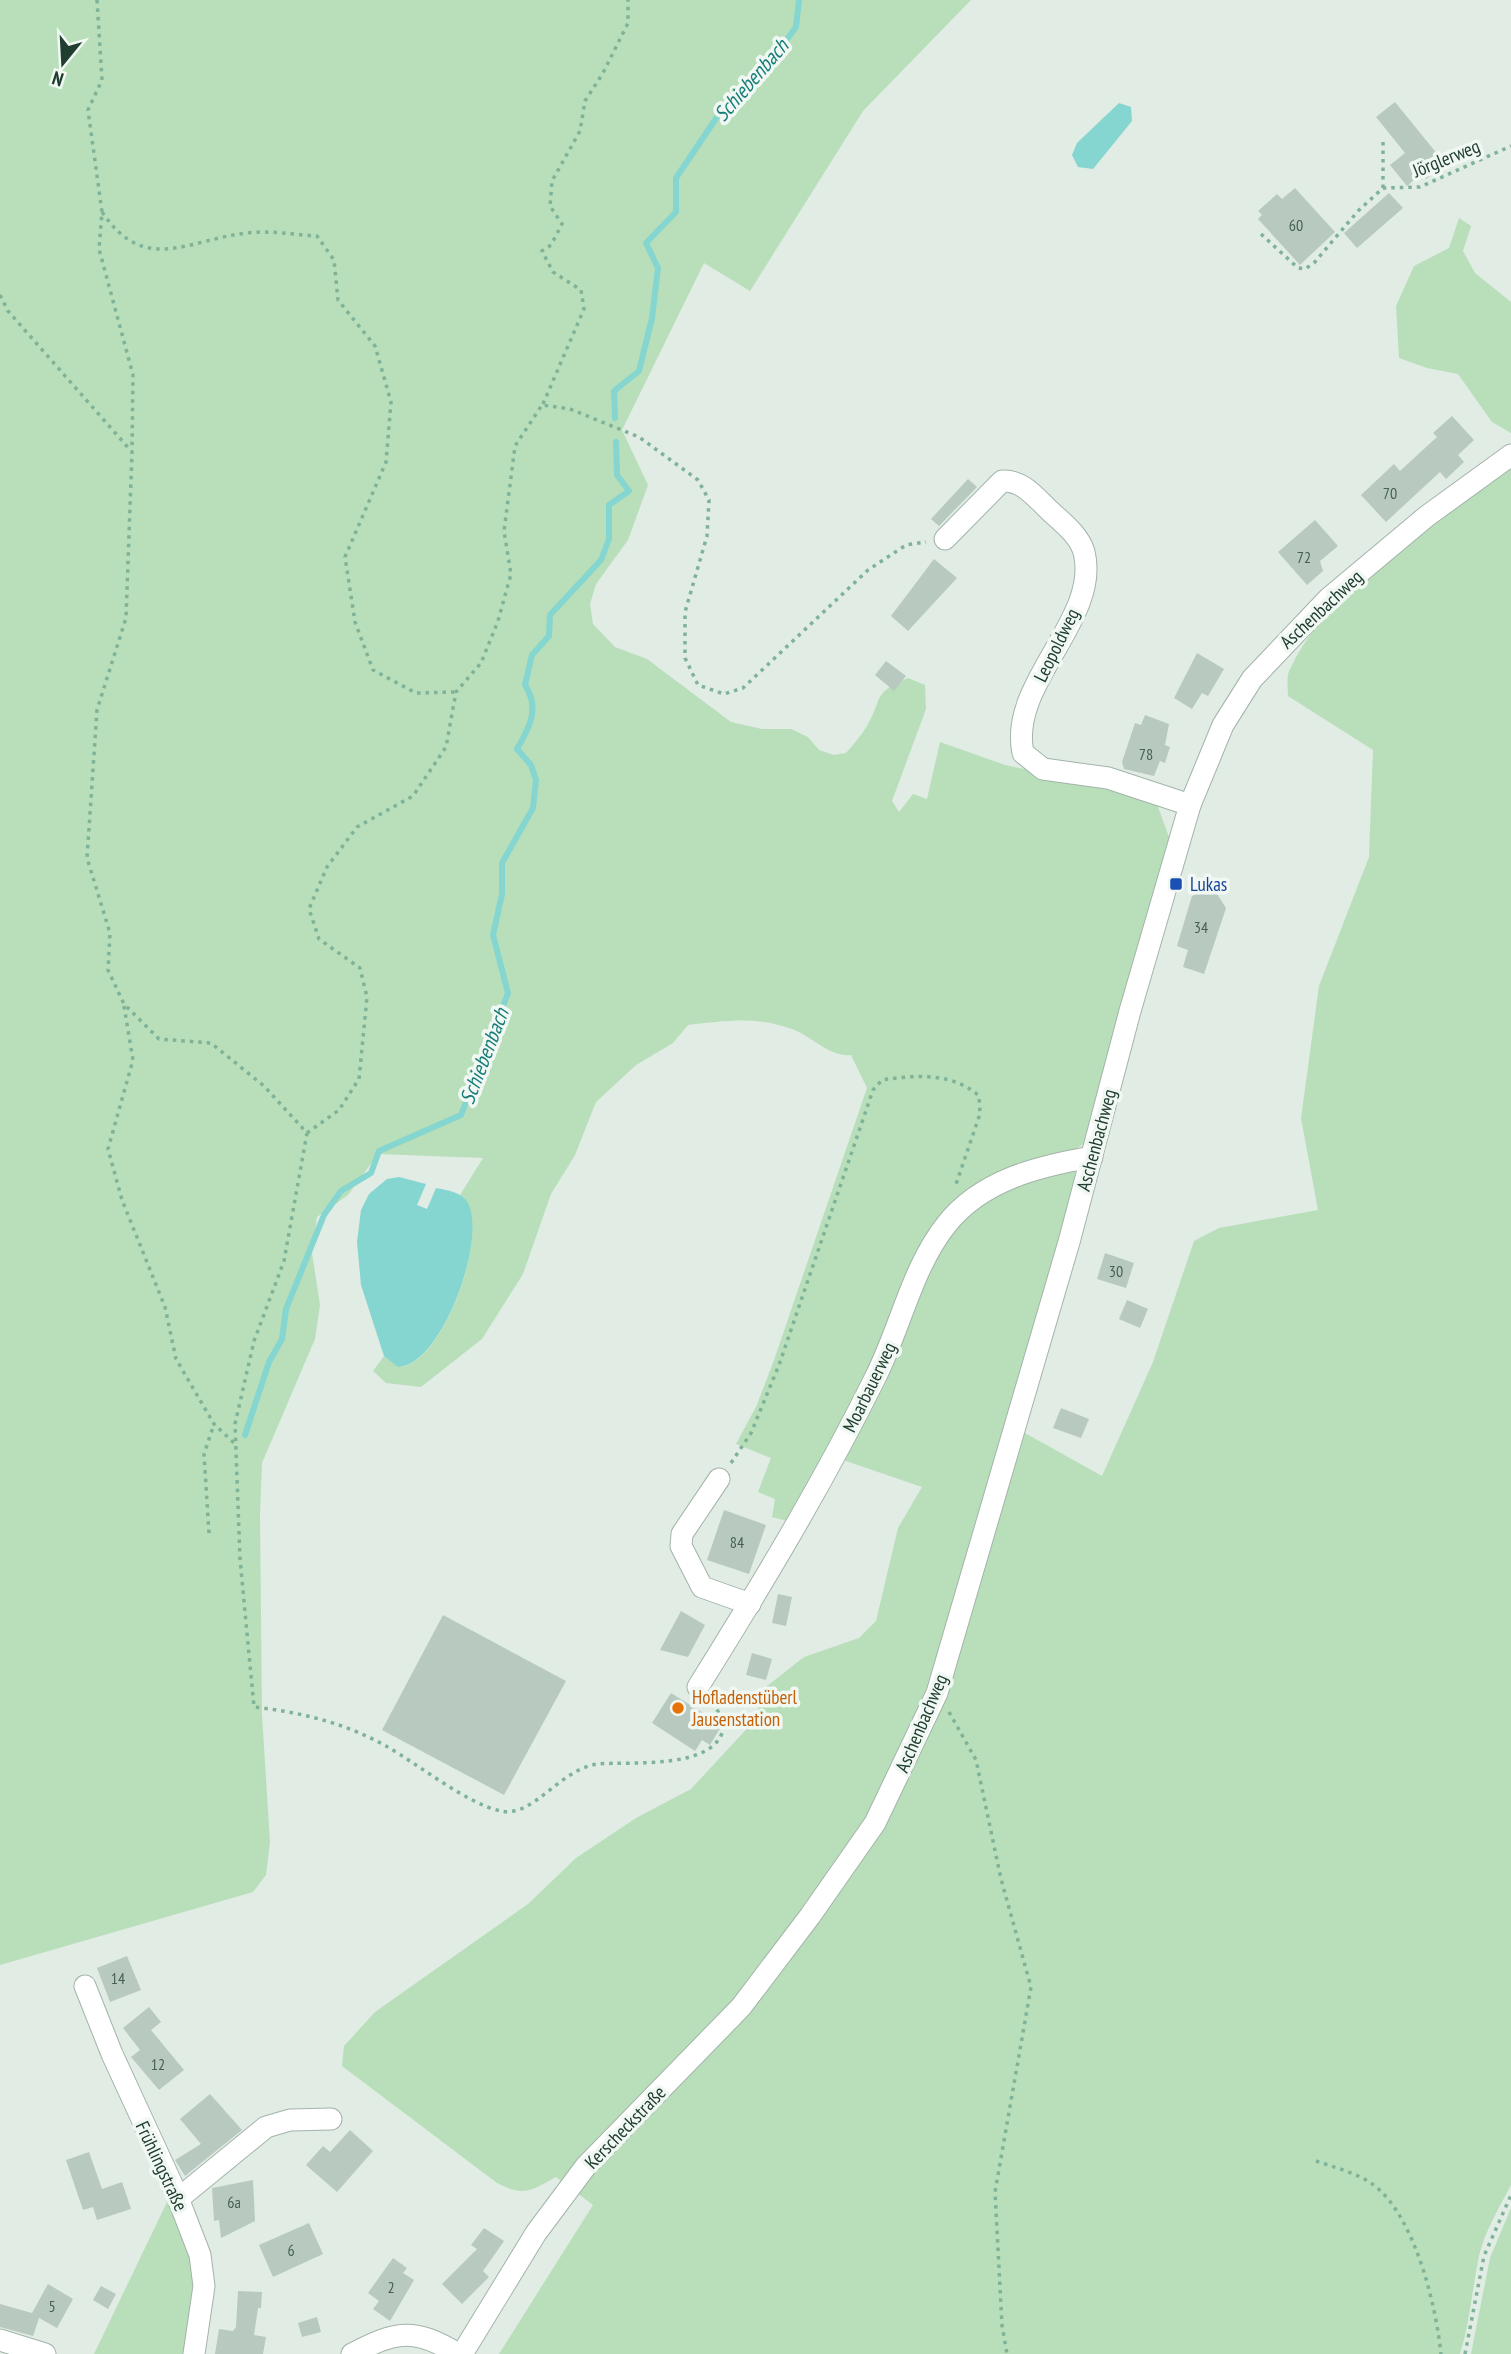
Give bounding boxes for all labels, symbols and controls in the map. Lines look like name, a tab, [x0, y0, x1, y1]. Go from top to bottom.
north arrow	[28, 28, 98, 98]
water label: Schiebenbach	[708, 32, 795, 127]
text: N	[49, 66, 66, 92]
street label: Jörglerweg	[1408, 134, 1483, 183]
house number: 60	[1289, 215, 1303, 235]
house number: 70	[1383, 483, 1397, 503]
house number: 72	[1297, 547, 1311, 567]
street label: Aschenbachweg	[1275, 565, 1367, 653]
street label: Leopoldweg	[1028, 604, 1084, 686]
house number: 78	[1139, 744, 1153, 764]
place label: Lukas	[1190, 872, 1227, 896]
marker: Lukas	[1168, 876, 1184, 892]
house number: 34	[1194, 917, 1208, 937]
water label: Schiebenbach	[453, 1003, 515, 1108]
street label: Aschenbachweg	[1071, 1086, 1121, 1194]
house number: 30	[1109, 1261, 1123, 1281]
street label: Moarbauerweg	[837, 1338, 901, 1436]
house number: 84	[730, 1532, 744, 1552]
street label: Aschenbachweg	[890, 1670, 952, 1776]
place label: Hofladenstüberl Jausenstation	[691, 1685, 798, 1731]
marker: Hofladenstüberl Jausenstation	[670, 1700, 686, 1716]
house number: 14	[111, 1968, 125, 1988]
house number: 12	[151, 2054, 165, 2074]
street label: Kerscheckstraße	[579, 2080, 671, 2174]
street label: Frühlingstraße	[131, 2117, 193, 2215]
house number: 6a	[227, 2192, 241, 2212]
house number: 6	[287, 2240, 295, 2260]
house number: 2	[387, 2277, 395, 2297]
house number: 5	[48, 2296, 56, 2316]

